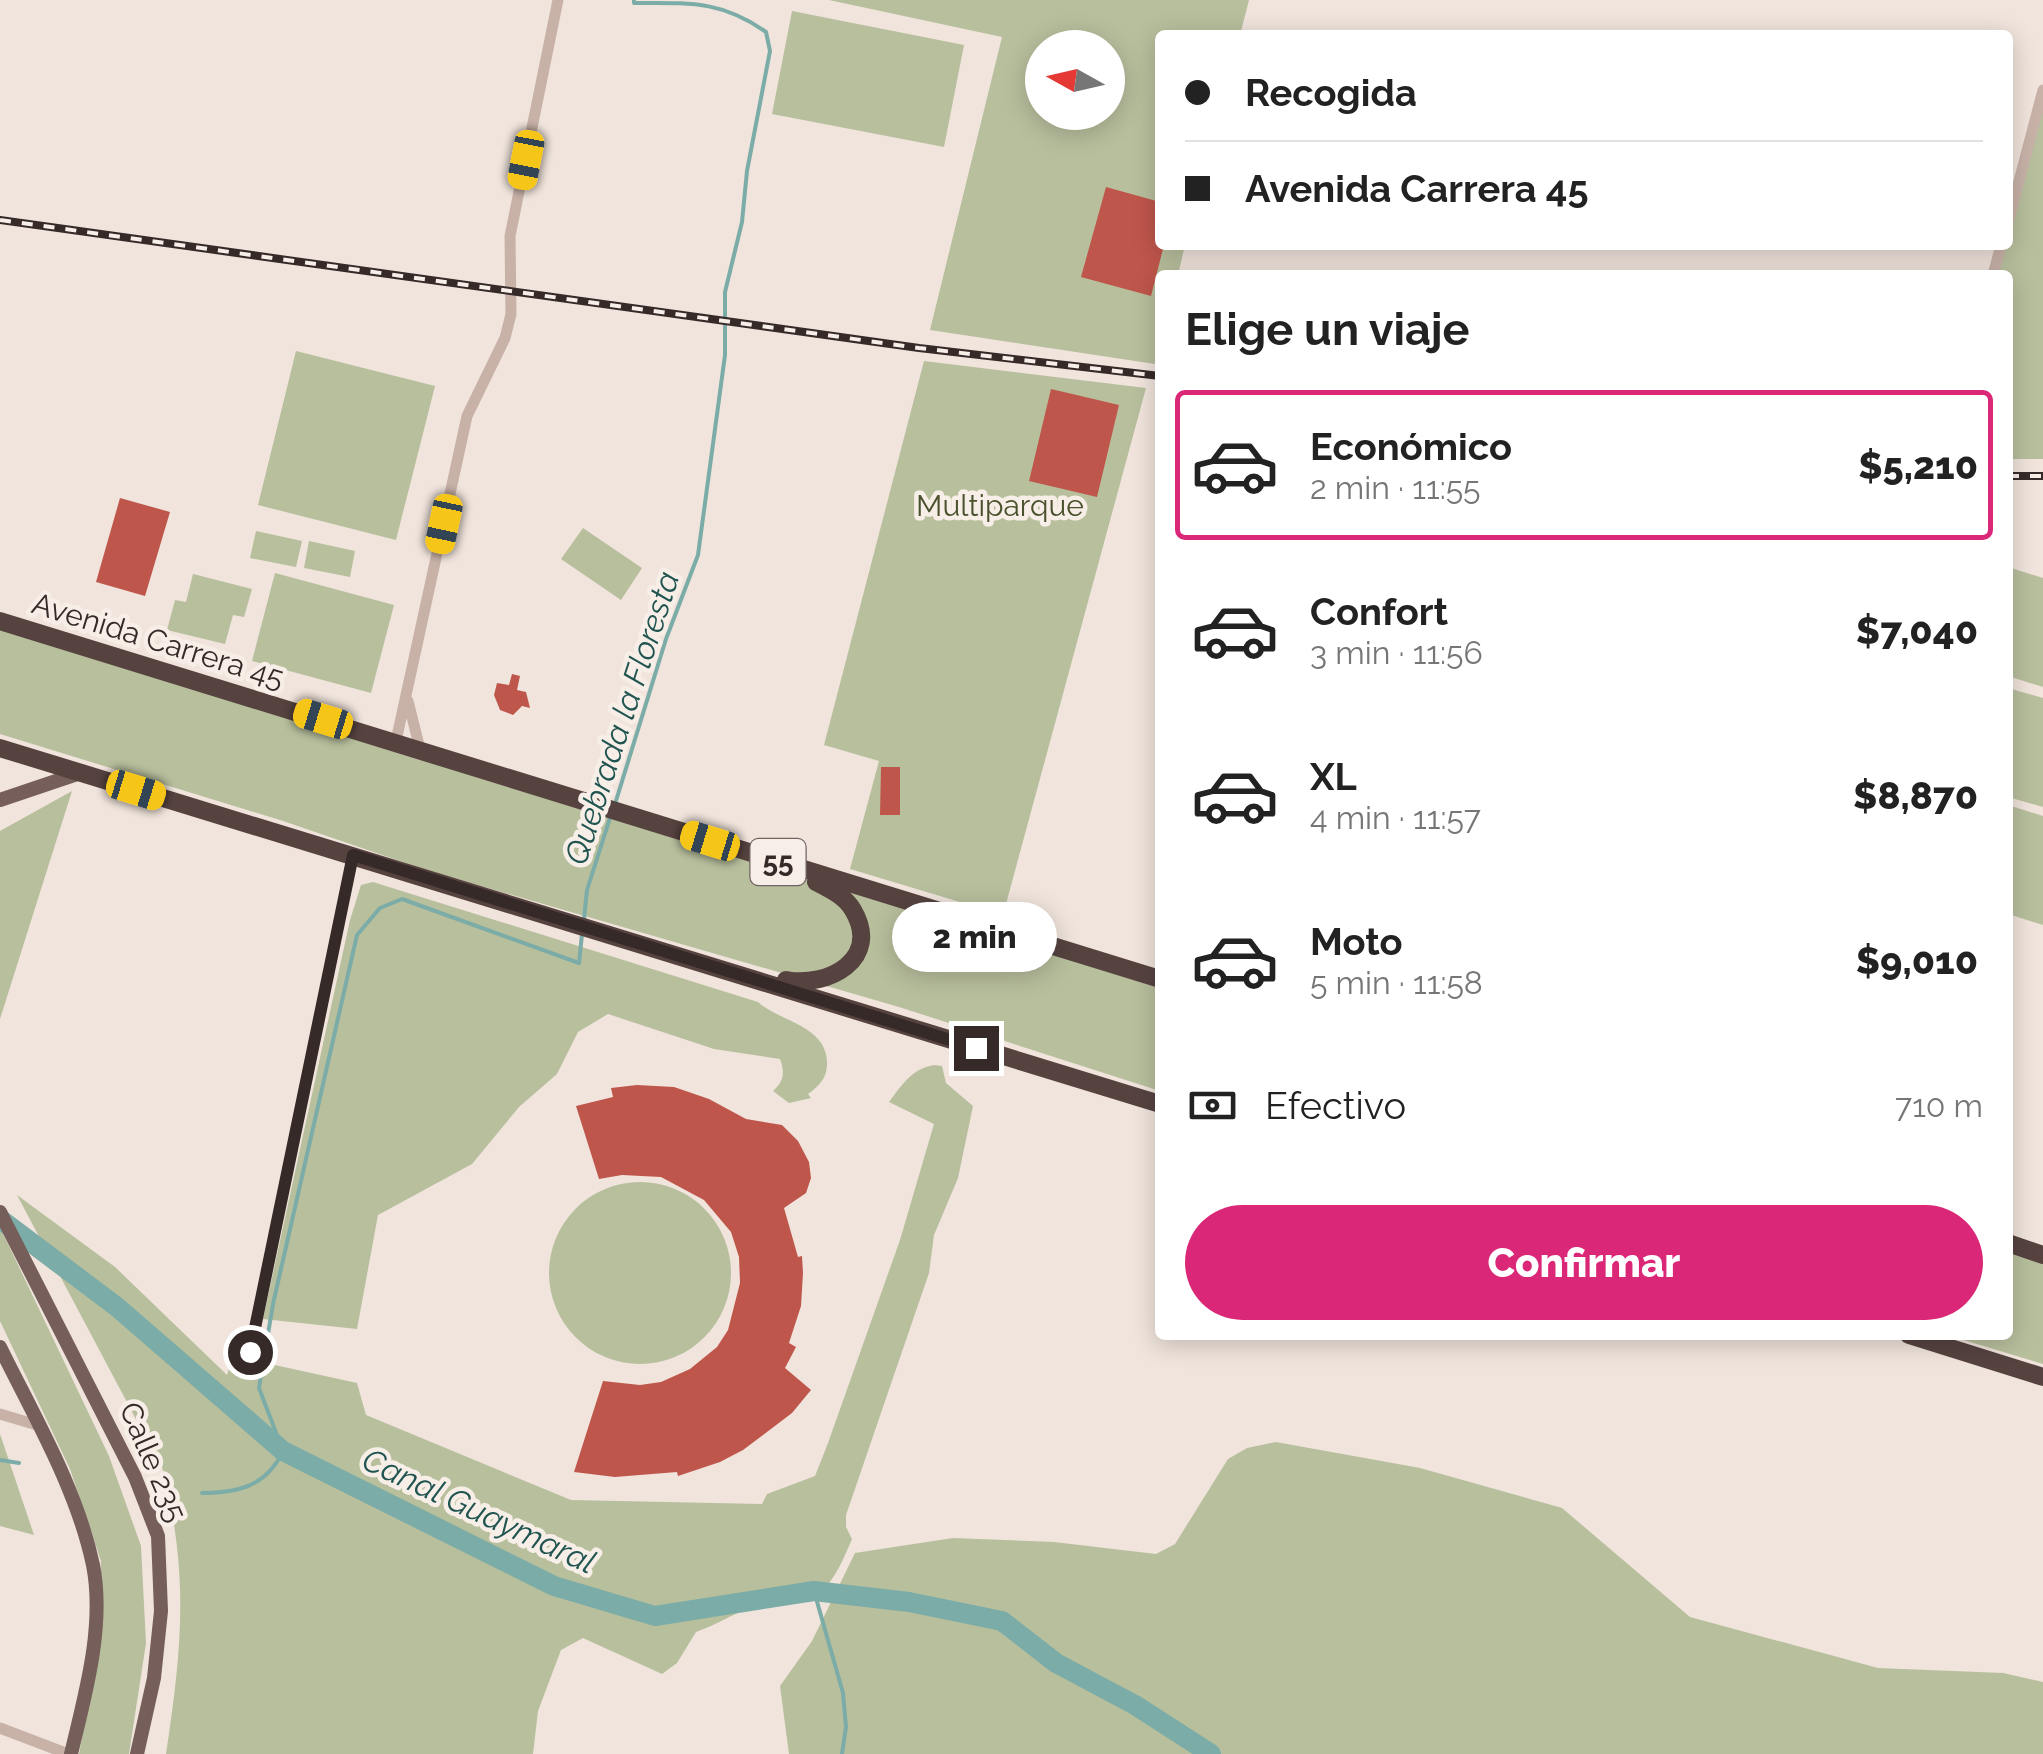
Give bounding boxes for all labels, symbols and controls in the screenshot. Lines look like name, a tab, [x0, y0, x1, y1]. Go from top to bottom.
north arrow	[1025, 30, 1125, 130]
map controls	[1025, 30, 1125, 130]
text: Recogida	[1245, 70, 1417, 115]
car	[506, 128, 546, 192]
text: Avenida Carrera 45	[1245, 166, 1588, 211]
text: Elige un viaje	[1185, 303, 1469, 356]
icon: car	[1190, 420, 1280, 510]
text: Económico	[1310, 424, 1512, 469]
text: $5,210	[1858, 443, 1978, 488]
text: 2 min · 11:55	[1310, 469, 1481, 506]
park label: Multiparque	[916, 488, 1084, 523]
car	[423, 492, 465, 556]
water label: Quebrada la Floresta	[557, 567, 686, 869]
icon: car	[1190, 585, 1280, 675]
street label: Avenida Carrera 45	[28, 586, 288, 695]
text: Confort	[1310, 589, 1448, 634]
text: $7,040	[1856, 608, 1978, 653]
text: 3 min · 11:56	[1310, 634, 1483, 671]
car	[290, 696, 356, 742]
icon: car	[1190, 750, 1280, 840]
text: XL	[1310, 754, 1357, 799]
car	[103, 767, 169, 813]
text: $8,870	[1853, 773, 1978, 818]
text: 4 min · 11:57	[1310, 799, 1481, 836]
car	[677, 818, 743, 864]
road number: 55	[750, 839, 806, 885]
callout: 2 min	[894, 903, 1058, 973]
icon: car	[1190, 915, 1280, 1005]
text: 2 min	[932, 918, 1017, 955]
text: Moto	[1310, 919, 1403, 964]
text: $9,010	[1856, 938, 1978, 983]
text: 5 min · 11:58	[1310, 964, 1483, 1001]
route end	[954, 1026, 999, 1071]
icon: cash	[1185, 1078, 1240, 1133]
text: Efectivo	[1265, 1083, 1406, 1128]
text: 710 m	[1895, 1087, 1983, 1124]
button: Confirmar	[1185, 1205, 1983, 1320]
route start	[228, 1330, 273, 1375]
street label: Calle 235	[113, 1397, 194, 1527]
water label: Canal Guaymaral	[357, 1440, 602, 1581]

